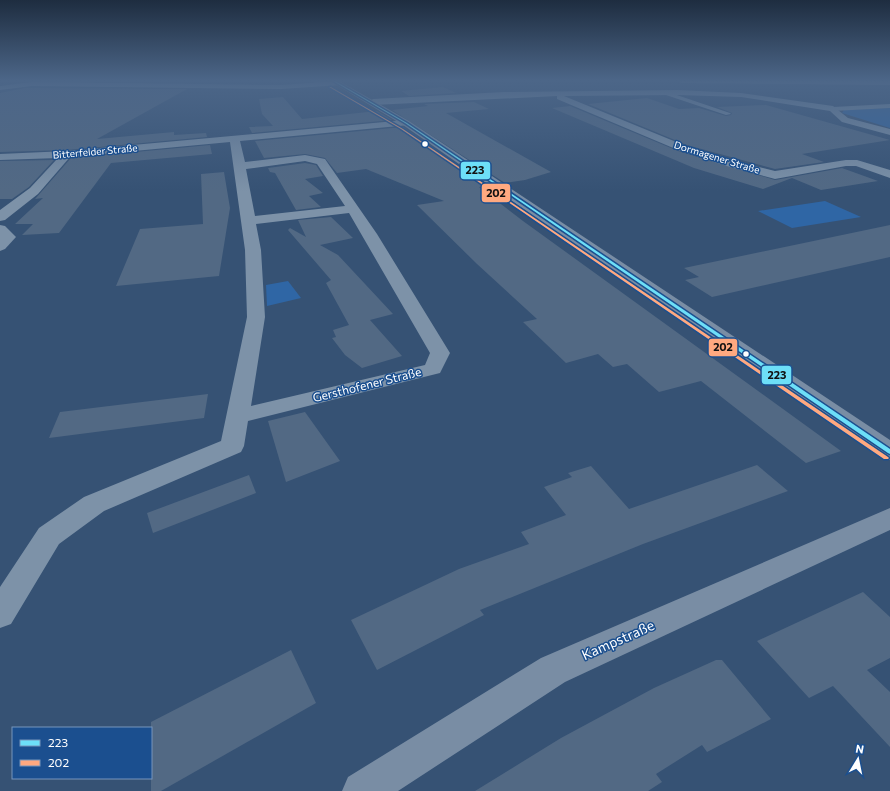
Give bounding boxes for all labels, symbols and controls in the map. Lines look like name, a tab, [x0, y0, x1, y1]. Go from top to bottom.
street label: Dormagener Straße	[673, 138, 761, 176]
unlabelled marker	[420, 139, 430, 149]
street label: Bitterfelder Straße	[52, 141, 138, 161]
line badge: 223	[460, 161, 491, 180]
text: 223	[466, 163, 484, 176]
line badge: 202	[481, 183, 511, 203]
text: 202	[486, 186, 506, 199]
line badge: 202	[708, 338, 738, 357]
text: 202	[713, 340, 733, 353]
unlabelled marker	[741, 349, 751, 359]
street label: Gersthofener Straße	[311, 364, 423, 404]
line badge: 223	[761, 365, 792, 385]
text: 223	[768, 368, 786, 381]
street label: Kampstraße	[579, 616, 657, 663]
legend	[12, 727, 152, 779]
text: 223	[48, 735, 68, 749]
north arrow	[838, 739, 878, 779]
text: N	[855, 742, 865, 756]
text: 202	[48, 755, 69, 769]

